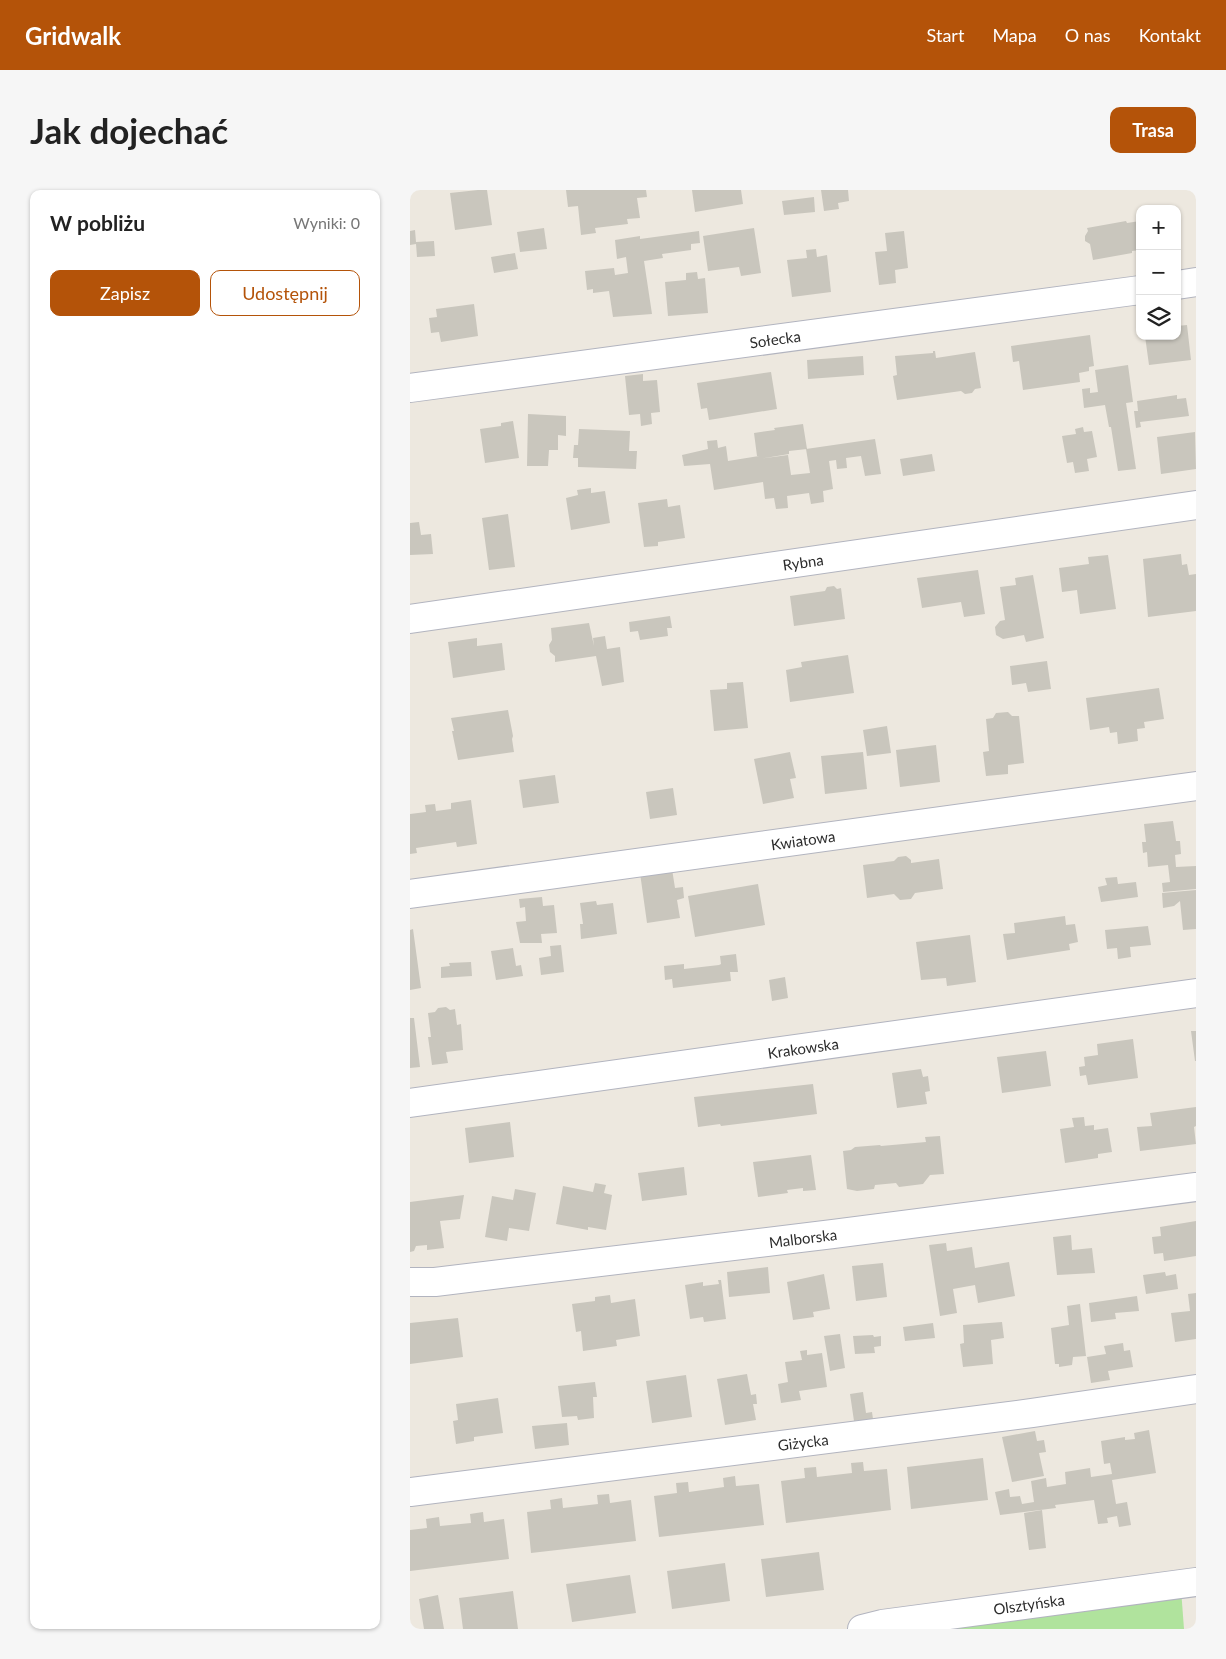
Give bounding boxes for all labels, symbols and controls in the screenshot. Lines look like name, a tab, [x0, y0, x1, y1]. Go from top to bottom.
text: Gridwalk	[25, 21, 121, 50]
text: Start	[927, 24, 964, 46]
text: Mapa	[992, 24, 1037, 46]
text: O nas	[1065, 24, 1111, 46]
text: Kontakt	[1139, 24, 1201, 46]
button: Trasa	[1110, 107, 1196, 153]
text: Jak dojechać	[30, 109, 228, 151]
map controls	[1136, 205, 1181, 340]
button: +	[1136, 205, 1181, 250]
text: W pobliżu	[50, 210, 145, 235]
text: Wyniki: 0	[293, 213, 360, 232]
button: −	[1136, 250, 1181, 295]
button: Zapisz	[50, 270, 200, 316]
button: Udostępnij	[210, 270, 360, 316]
button: layers	[1136, 295, 1181, 340]
street label: Sołecka	[748, 327, 802, 351]
street label: Rybna	[781, 550, 825, 574]
street label: Kwiatowa	[770, 827, 836, 853]
street label: Krakowska	[766, 1034, 840, 1062]
street label: Malborska	[768, 1225, 838, 1251]
street label: Giżycka	[777, 1430, 829, 1454]
street label: Olsztyńska	[992, 1590, 1066, 1618]

